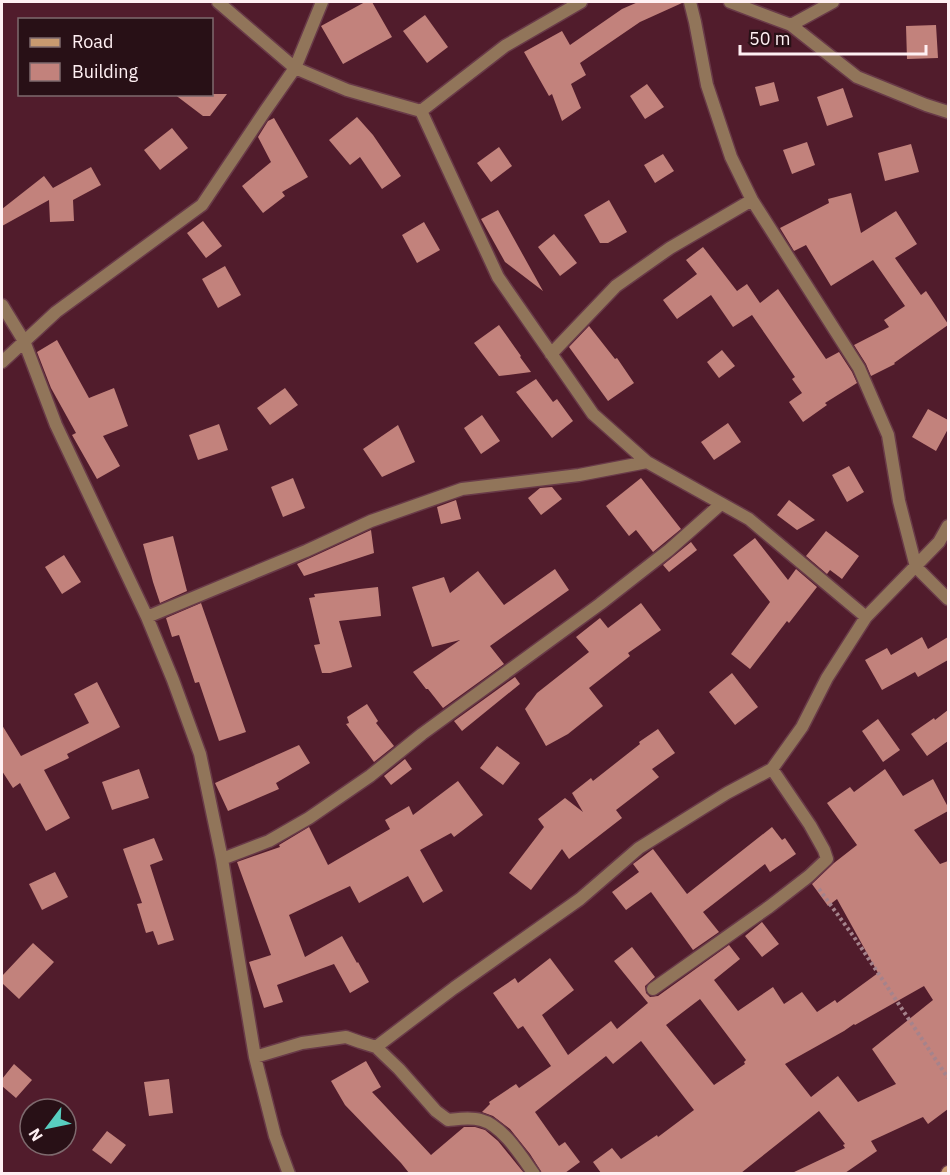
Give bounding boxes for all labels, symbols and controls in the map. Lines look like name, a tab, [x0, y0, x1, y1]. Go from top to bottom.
legend	[18, 18, 213, 96]
scale bar	[740, 18, 926, 56]
text: 50 m	[749, 27, 791, 50]
text: Road	[72, 30, 113, 53]
text: Building	[72, 60, 139, 83]
north arrow	[18, 1097, 78, 1157]
text: N	[24, 1125, 47, 1145]

